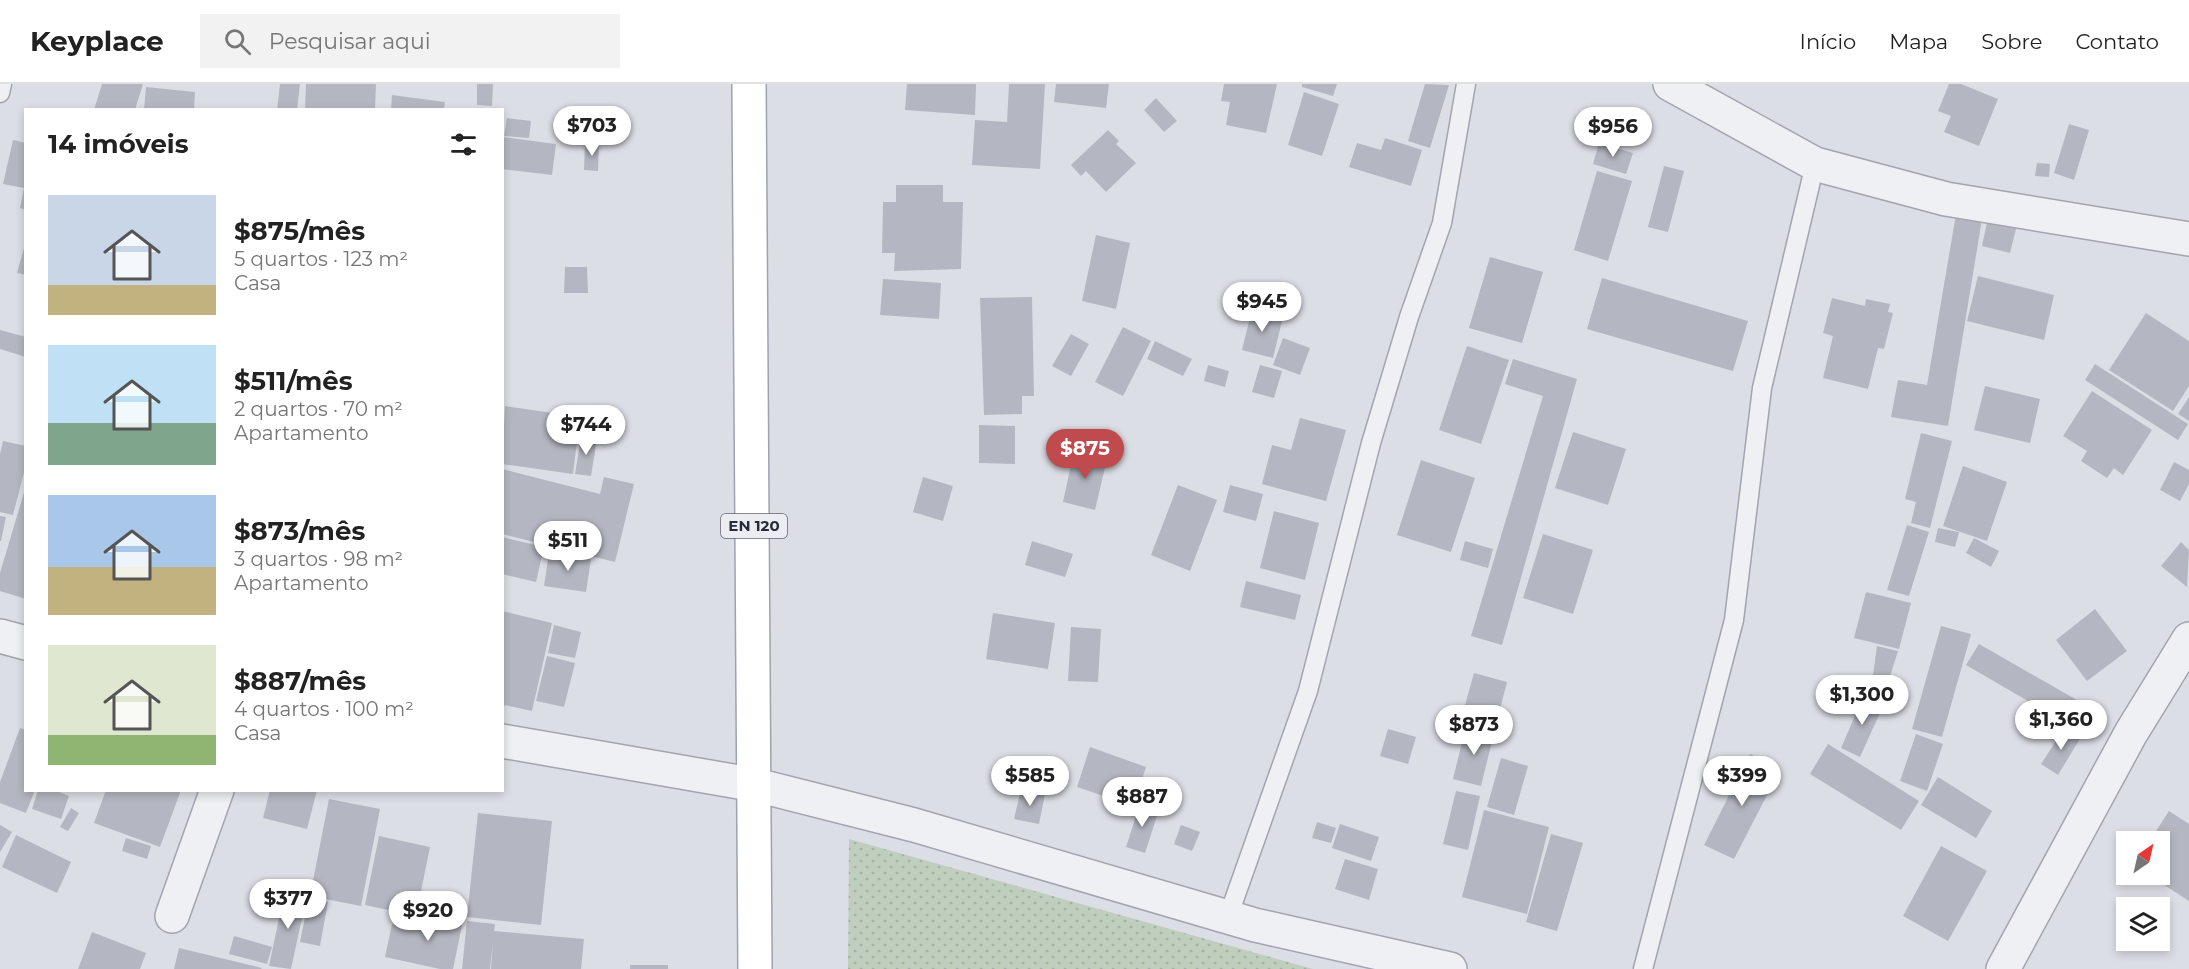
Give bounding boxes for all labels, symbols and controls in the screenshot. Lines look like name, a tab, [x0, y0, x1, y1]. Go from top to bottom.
search box	[200, 14, 620, 68]
text: Keyplace	[30, 24, 164, 58]
icon: search	[221, 25, 254, 58]
text: Pesquisar aqui	[269, 28, 431, 55]
text: Início	[1800, 29, 1856, 54]
text: Mapa	[1889, 29, 1948, 54]
text: Sobre	[1981, 29, 2042, 54]
text: Contato	[2075, 29, 2159, 54]
pin: $703	[556, 106, 628, 157]
pin: $956	[1577, 107, 1649, 158]
text: $703	[567, 113, 617, 137]
text: $956	[1588, 114, 1638, 138]
text: 14 imóveis	[48, 128, 189, 160]
icon: filters	[447, 128, 480, 161]
text: $875/mês	[234, 215, 365, 247]
icon: home	[96, 219, 168, 291]
text: 5 quartos · 123 m²	[234, 247, 408, 271]
text: Casa	[234, 271, 281, 295]
pin: $945	[1226, 282, 1298, 333]
text: $945	[1237, 289, 1287, 313]
text: $511/mês	[234, 365, 353, 397]
icon: home	[96, 369, 168, 441]
text: 2 quartos · 70 m²	[234, 397, 403, 421]
pin: $744	[550, 405, 622, 456]
text: $744	[560, 412, 612, 436]
text: Apartamento	[234, 421, 369, 445]
pin: $875	[1049, 429, 1121, 480]
text: $875	[1060, 436, 1110, 460]
road number: EN 120	[721, 514, 787, 538]
text: $873/mês	[234, 515, 365, 547]
icon: home	[96, 519, 168, 591]
pin: $511	[532, 521, 604, 572]
text: $511	[548, 528, 588, 552]
text: 3 quartos · 98 m²	[234, 547, 403, 571]
text: Apartamento	[234, 571, 369, 595]
text: $887/mês	[234, 665, 366, 697]
icon: home	[96, 669, 168, 741]
pin: $1,300	[1813, 675, 1911, 726]
text: $1,300	[1830, 682, 1894, 706]
text: 4 quartos · 100 m²	[234, 697, 414, 721]
pin: $1,360	[2012, 700, 2110, 751]
pin: $873	[1438, 705, 1510, 756]
text: $1,360	[2029, 707, 2093, 731]
text: $873	[1449, 712, 1499, 736]
text: Casa	[234, 721, 281, 745]
pin: $585	[994, 756, 1066, 807]
pin: $399	[1706, 756, 1778, 807]
text: $585	[1005, 763, 1055, 787]
text: $399	[1717, 763, 1767, 787]
pin: $887	[1106, 777, 1178, 828]
text: $887	[1116, 784, 1168, 808]
north arrow	[2116, 831, 2170, 885]
map controls	[2116, 831, 2170, 951]
pin: $377	[252, 879, 324, 930]
text: $377	[263, 886, 313, 910]
pin: $920	[392, 891, 464, 942]
button: layers	[2116, 897, 2170, 951]
text: $920	[403, 898, 453, 922]

